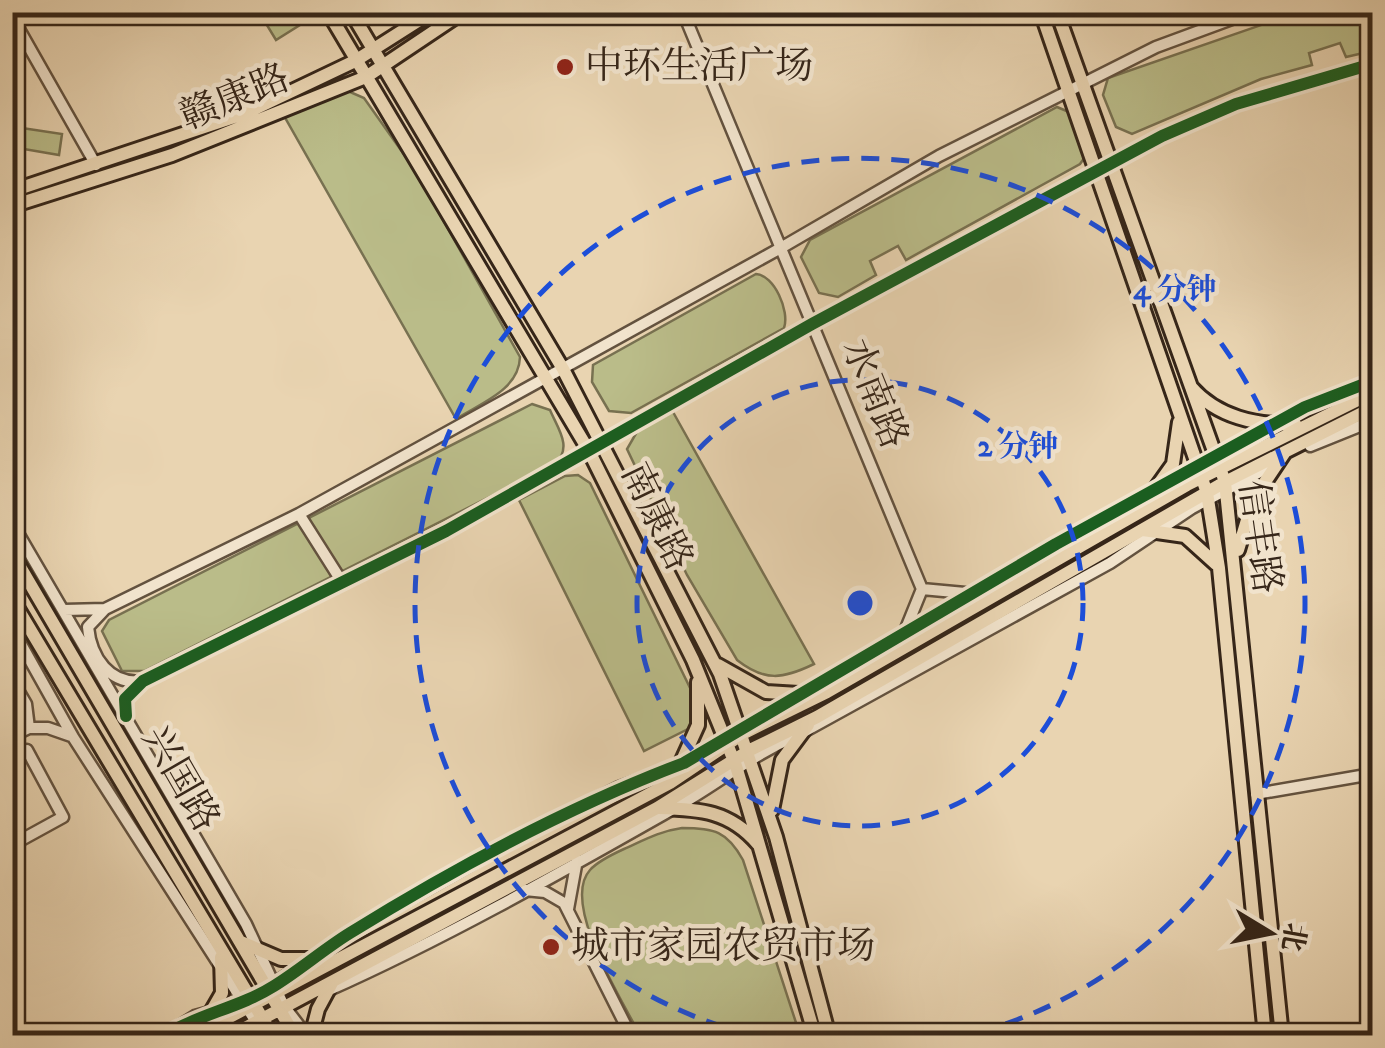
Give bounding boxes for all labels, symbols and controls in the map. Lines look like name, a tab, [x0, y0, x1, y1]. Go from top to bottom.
place label: 中环生活广场	[585, 43, 813, 91]
street label: 赣康路	[173, 54, 297, 142]
marker: 中环生活广场	[554, 56, 576, 78]
text: 4 分钟	[1133, 272, 1217, 309]
street label: 水南路	[830, 332, 918, 456]
text: 2 分钟	[977, 429, 1059, 466]
street label: 南康路	[609, 455, 703, 579]
street label: 信丰路	[1227, 477, 1291, 597]
centre of rings	[842, 585, 878, 621]
street label: 兴国路	[131, 718, 229, 840]
north arrow	[1220, 883, 1320, 983]
text: 北	[1273, 920, 1313, 954]
place label: 城市家园农贸市场	[571, 923, 875, 971]
marker: 城市家园农贸市场	[540, 936, 562, 958]

